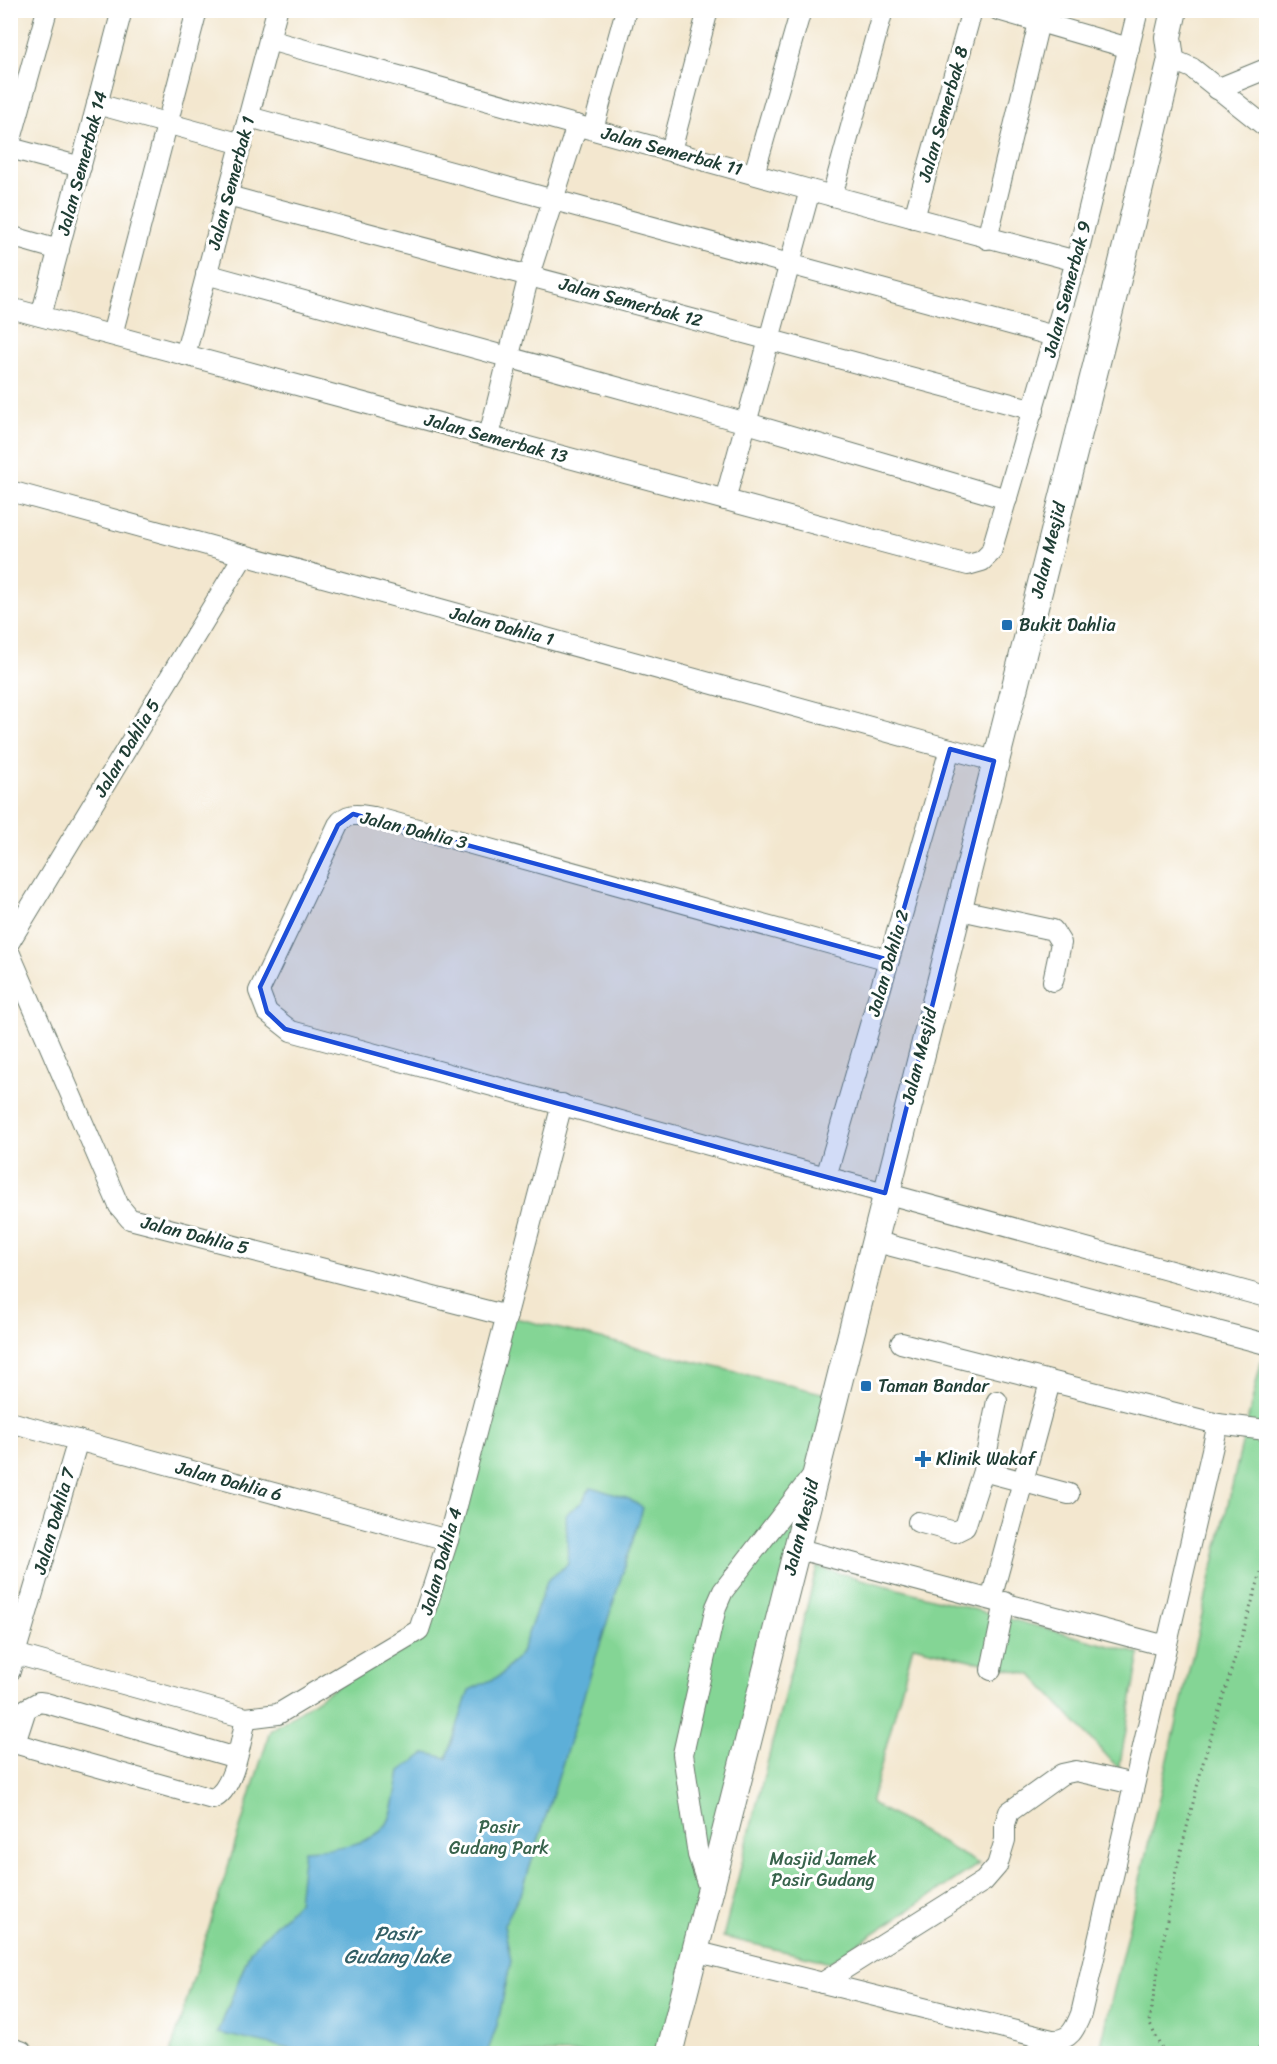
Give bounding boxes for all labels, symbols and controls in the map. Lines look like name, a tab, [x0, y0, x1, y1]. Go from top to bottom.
street label: Jalan Semerbak 8	[908, 42, 978, 187]
street label: Jalan Semerbak 14	[47, 87, 117, 240]
street label: Jalan Semerbak 1	[198, 112, 264, 254]
street label: Jalan Semerbak 11	[597, 117, 746, 185]
street label: Jalan Semerbak 9	[1033, 217, 1101, 362]
street label: Jalan Semerbak 12	[555, 267, 706, 337]
street label: Jalan Semerbak 13	[420, 403, 571, 473]
street label: Jalan Mesjid	[1020, 497, 1076, 602]
street label: Jalan Dahlia 1	[445, 596, 558, 655]
place label: Bukit Dahlia	[1019, 609, 1116, 641]
marker: Bukit Dahlia	[1000, 618, 1014, 632]
street label: Jalan Dahlia 5	[84, 693, 169, 804]
street label: Jalan Dahlia 3	[356, 801, 471, 859]
street label: Jalan Dahlia 2	[857, 906, 918, 1021]
street label: Jalan Mesjid	[891, 1003, 947, 1108]
street label: Jalan Dahlia 5	[137, 1206, 252, 1264]
place label: Taman Bandar	[878, 1370, 991, 1402]
marker: Taman Bandar	[859, 1379, 873, 1393]
place label: Klinik Wakaf	[936, 1443, 1037, 1475]
marker: Klinik Wakaf	[914, 1450, 932, 1468]
street label: Jalan Dahlia 6	[171, 1451, 286, 1511]
street label: Jalan Dahlia 7	[23, 1462, 85, 1579]
street label: Jalan Mesjid	[773, 1474, 829, 1579]
street label: Jalan Dahlia 4	[410, 1504, 472, 1619]
park label: Pasir Gudang Park	[449, 1811, 549, 1864]
park label: Masjid Jamek Pasir Gudang	[769, 1843, 877, 1896]
water label: Pasir Gudang lake	[344, 1916, 452, 1974]

